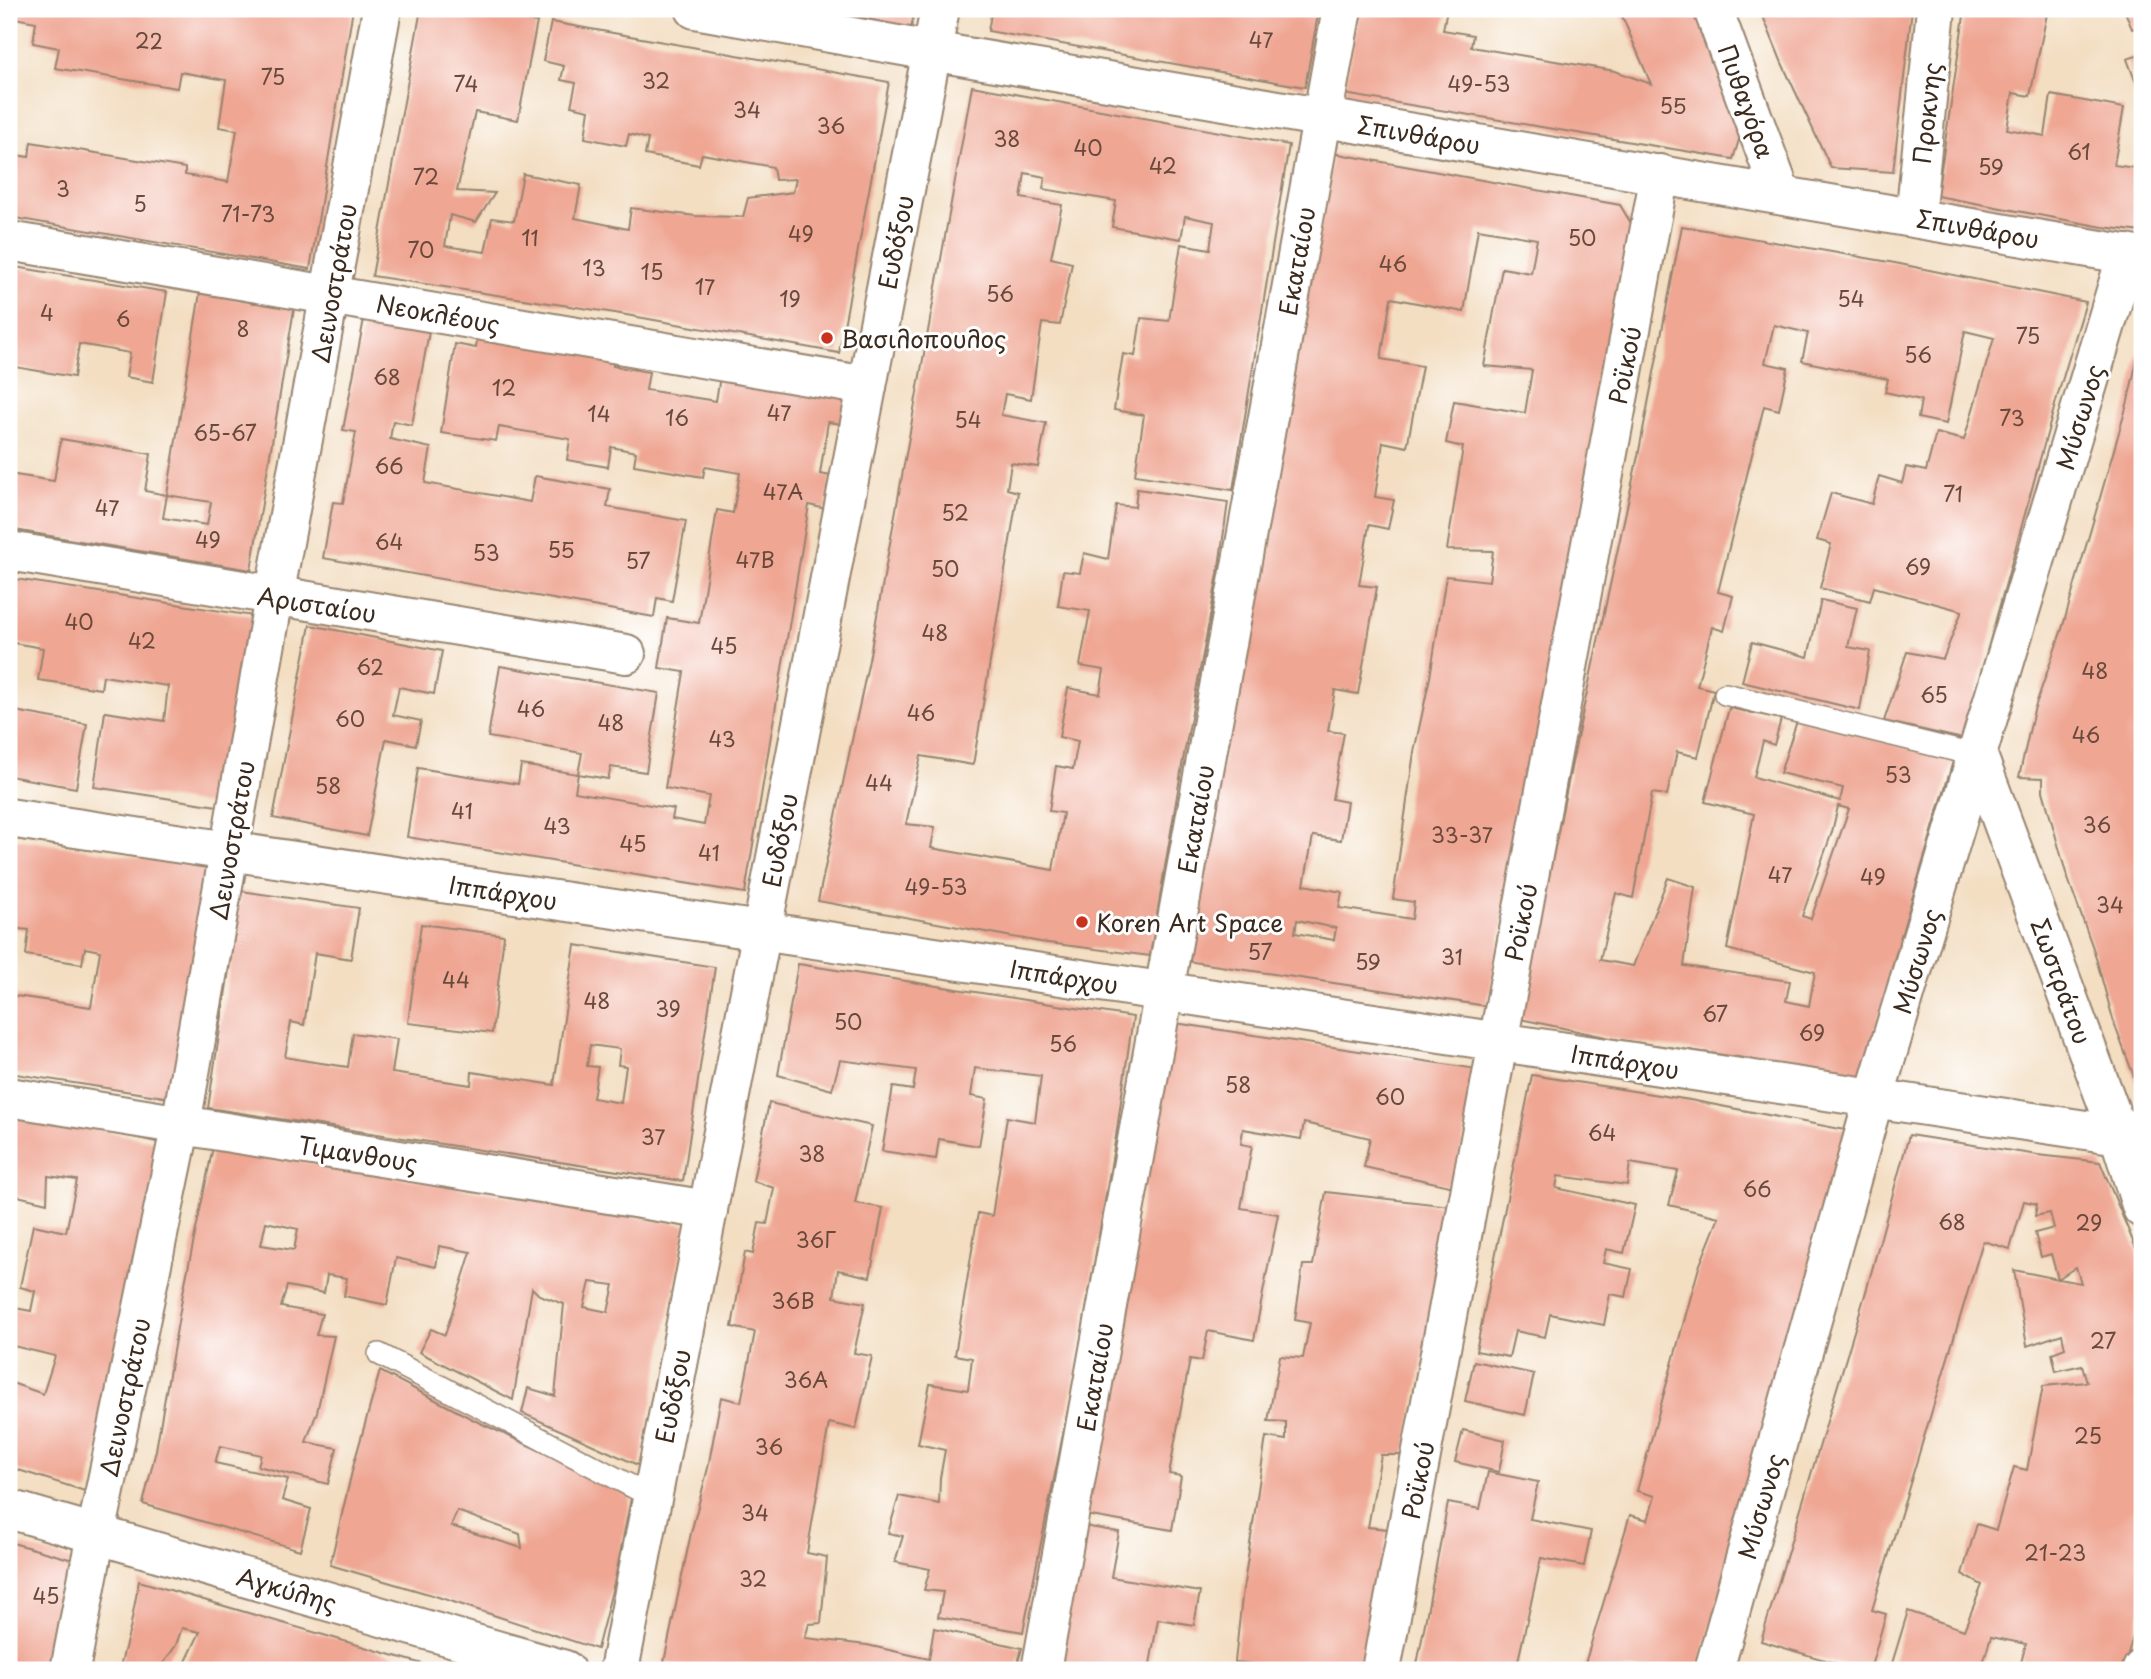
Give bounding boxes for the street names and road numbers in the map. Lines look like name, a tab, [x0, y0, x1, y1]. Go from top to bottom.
street label: Πυθαγόρα	[1710, 39, 1784, 163]
street label: Προκνης	[1903, 60, 1949, 166]
street label: Σπινθάρου	[1355, 106, 1483, 162]
street label: Ευδόξου	[868, 192, 922, 292]
street label: Δεινοστράτου	[301, 200, 365, 366]
street label: Σπινθάρου	[1914, 200, 2042, 256]
street label: Εκαταίου	[1269, 204, 1323, 318]
street label: Νεοκλέους	[373, 284, 503, 342]
street label: Ροϊκού	[1599, 323, 1649, 407]
street label: Μύσωνος	[2046, 360, 2112, 474]
street label: Αρισταίου	[255, 577, 379, 631]
street label: Δεινοστράτου	[199, 757, 263, 923]
street label: Εκαταίου	[1168, 762, 1222, 876]
street label: Ευδόξου	[752, 790, 806, 890]
street label: Ιππάρχου	[446, 866, 560, 918]
street label: Ροϊκού	[1495, 880, 1545, 964]
street label: Μύσωνος	[1883, 904, 1949, 1018]
street label: Σωστράτου	[2023, 913, 2101, 1049]
street label: Ιππάρχου	[1007, 950, 1121, 1002]
street label: Ιππάρχου	[1568, 1035, 1682, 1087]
street label: Τιμανθους	[296, 1126, 420, 1180]
street label: Δεινοστράτου	[90, 1314, 158, 1480]
street label: Εκαταίου	[1067, 1320, 1121, 1434]
street label: Ευδόξου	[645, 1346, 699, 1446]
street label: Ροϊκού	[1392, 1438, 1442, 1522]
street label: Μύσωνος	[1728, 1449, 1792, 1563]
street label: Αγκύλης	[233, 1558, 341, 1620]

